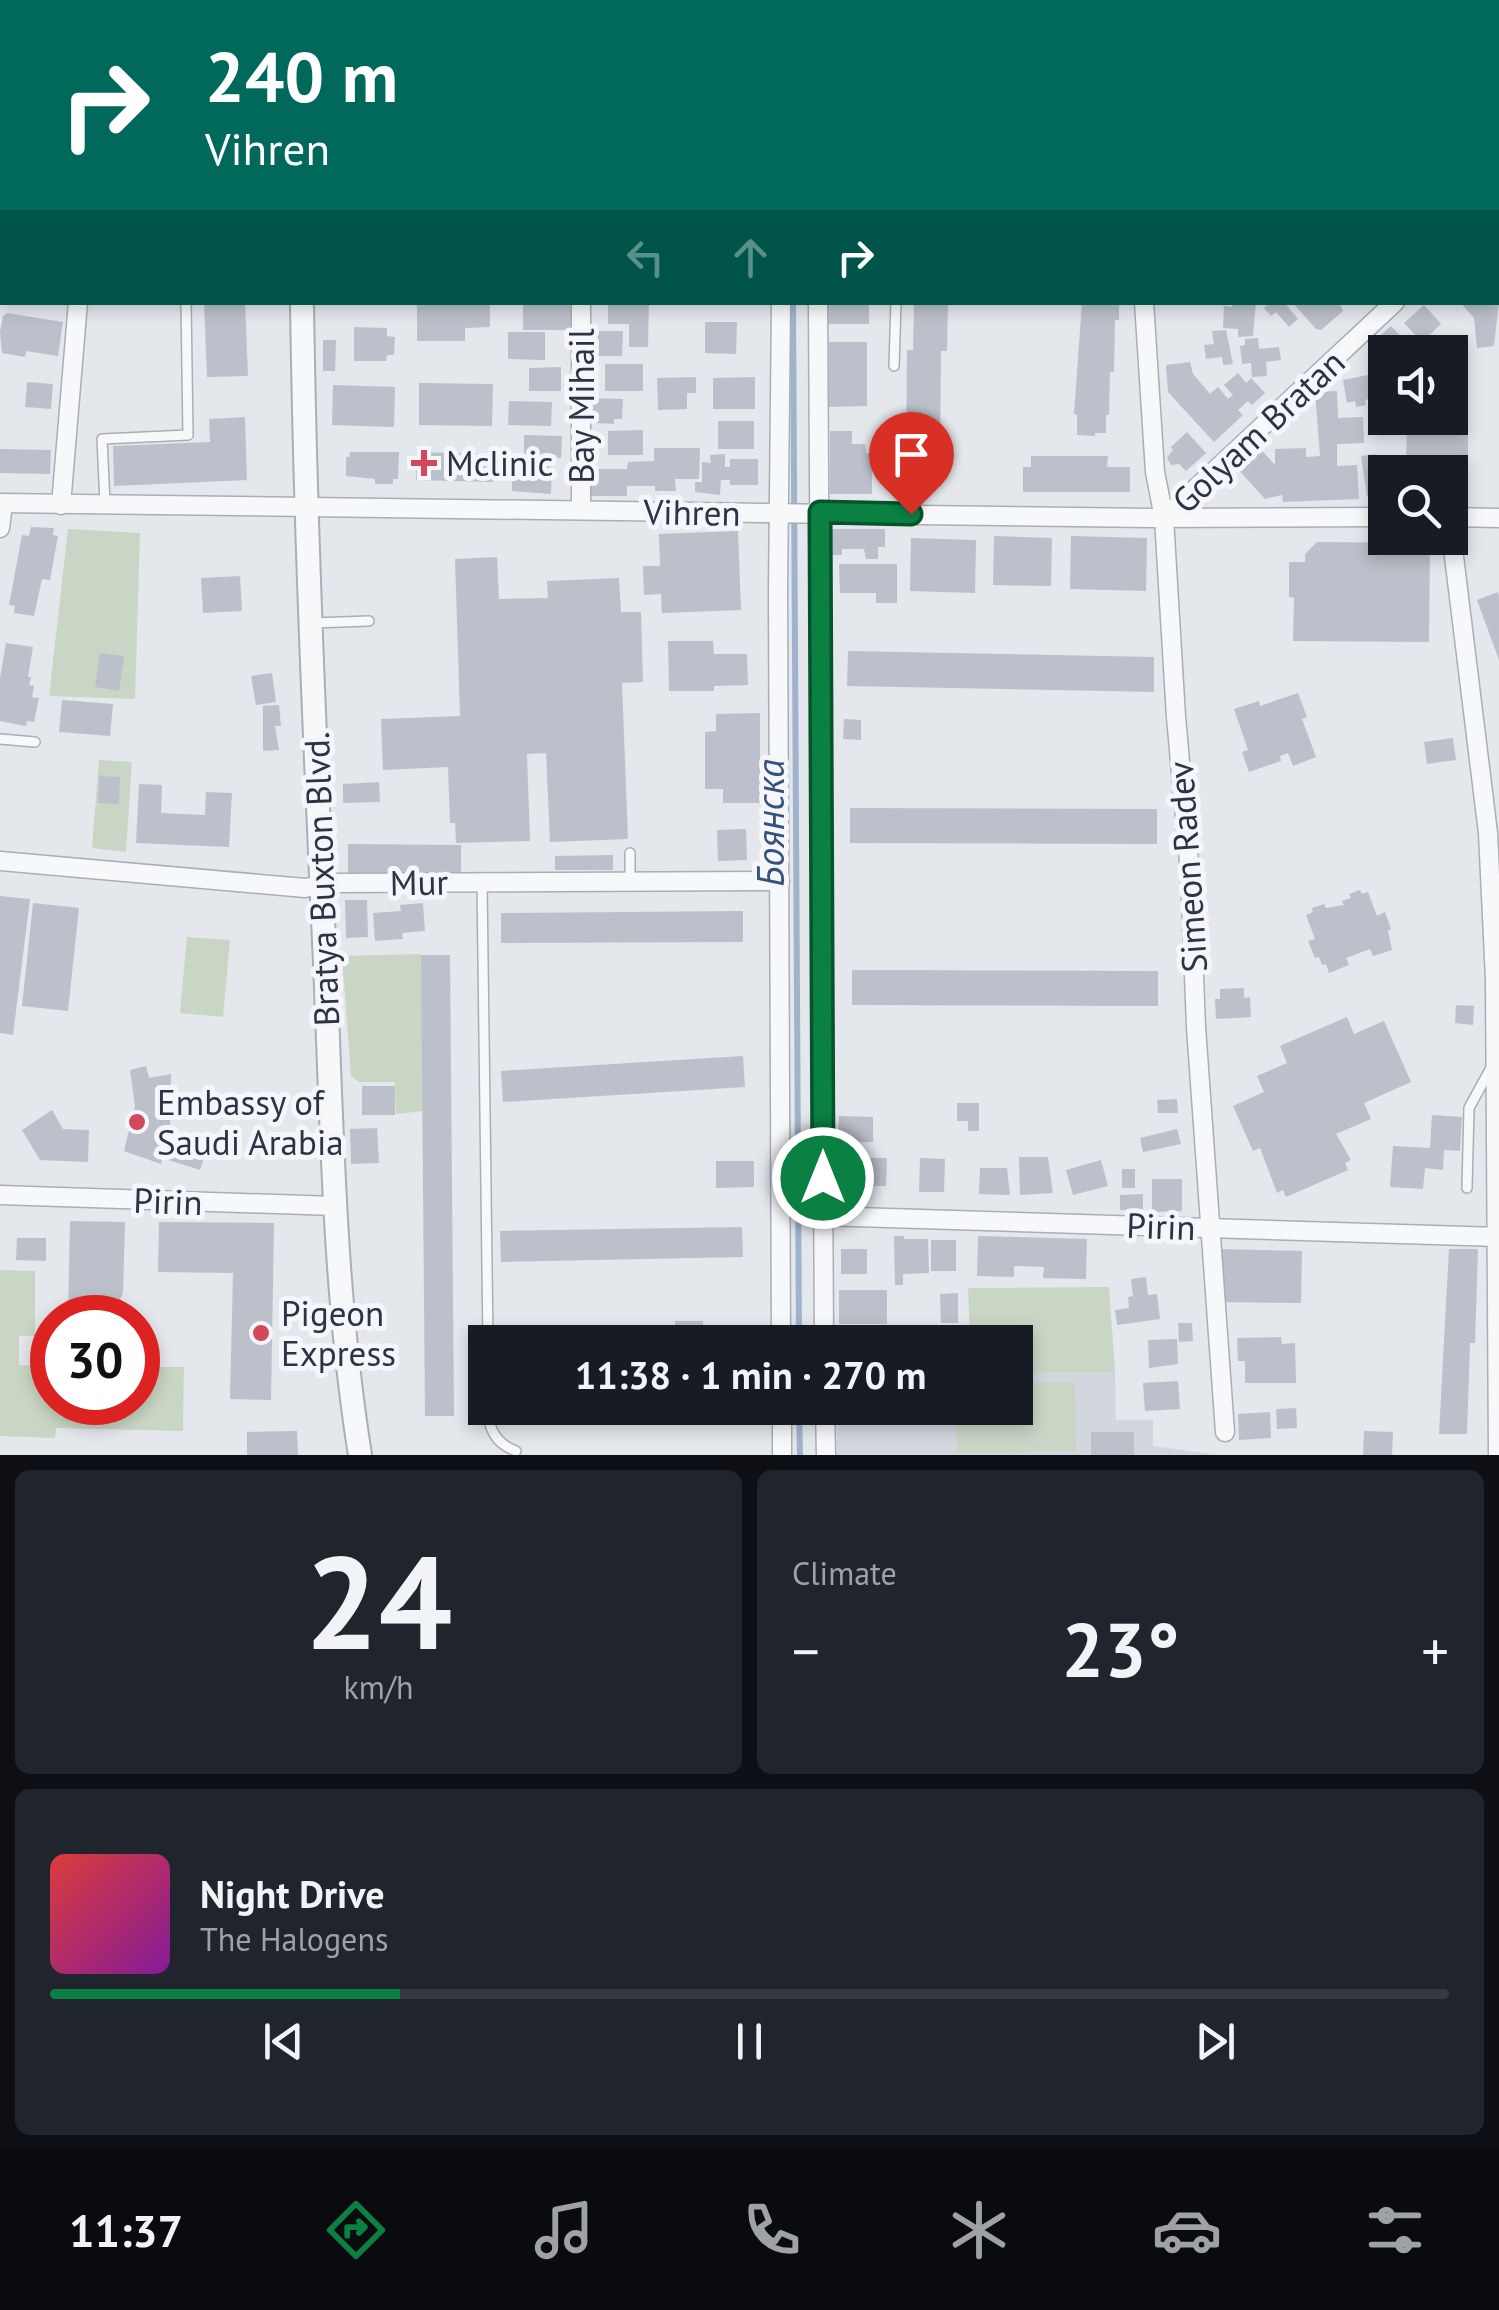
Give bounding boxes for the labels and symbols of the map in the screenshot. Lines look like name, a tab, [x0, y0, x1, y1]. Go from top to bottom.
street label: Bay Mihail	[558, 328, 604, 484]
street label: Golyam Bratan	[1162, 339, 1354, 523]
pin	[869, 412, 954, 515]
place label: Mclinic	[446, 440, 553, 486]
marker: Mclinic	[411, 450, 437, 476]
street label: Vihren	[642, 488, 741, 536]
street label: Bratya Buxton Blvd.	[293, 731, 349, 1027]
water label: Боянска	[745, 759, 794, 887]
street label: Simeon Radev	[1157, 760, 1217, 974]
street label: Mur	[389, 858, 449, 906]
place label: Embassy of Saudi Arabia	[157, 1079, 344, 1165]
marker: Embassy of Saudi Arabia	[126, 1111, 148, 1133]
position arrow	[771, 1126, 875, 1230]
street label: Pirin	[133, 1177, 203, 1225]
street label: Pirin	[1126, 1202, 1196, 1250]
place label: Pigeon Express	[281, 1290, 396, 1376]
speed limit sign: 30	[30, 1295, 160, 1425]
marker: Pigeon Express	[250, 1322, 272, 1344]

